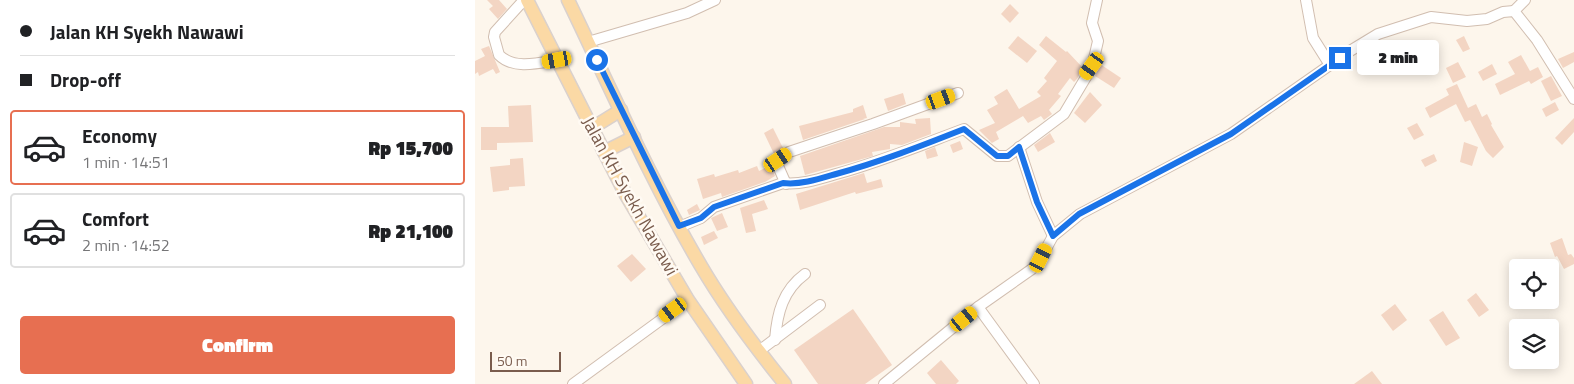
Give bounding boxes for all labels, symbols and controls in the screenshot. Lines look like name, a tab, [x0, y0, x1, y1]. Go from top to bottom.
text: Jalan KH Syekh Nawawi	[50, 17, 244, 46]
callout: 2 min	[1357, 40, 1440, 76]
text: 2 min	[1378, 45, 1418, 69]
route end	[1329, 47, 1351, 69]
route start	[586, 49, 608, 71]
car	[1077, 49, 1106, 83]
car	[540, 50, 573, 70]
text: Drop-off	[50, 65, 121, 94]
car	[924, 87, 957, 111]
street label: Jalan KH Syekh Nawawi	[575, 111, 685, 280]
text: Economy	[82, 121, 157, 150]
icon: car	[22, 125, 67, 170]
text: Rp 15,700	[369, 133, 453, 162]
car	[761, 145, 794, 175]
text: 1 min · 14:51	[82, 150, 170, 174]
text: Comfort	[82, 204, 149, 233]
icon: car	[22, 208, 67, 253]
text: Rp 21,100	[369, 216, 453, 245]
text: 2 min · 14:52	[82, 233, 170, 257]
car	[1027, 241, 1054, 275]
map controls	[1509, 259, 1559, 369]
button: locate	[1509, 259, 1559, 309]
car	[656, 295, 689, 325]
car	[947, 304, 980, 334]
button: Confirm	[20, 316, 455, 374]
button: layers	[1509, 319, 1559, 369]
scale bar	[490, 349, 561, 372]
text: 50 m	[497, 350, 527, 371]

